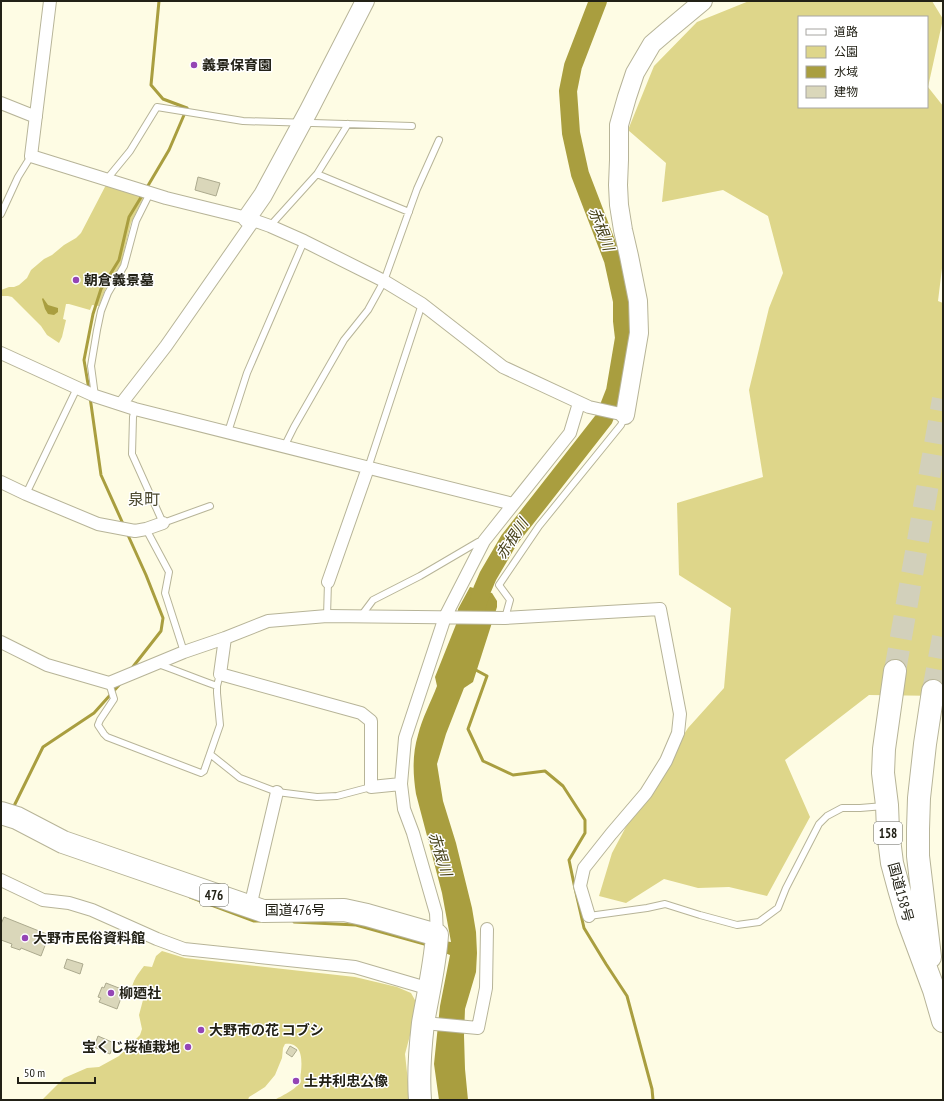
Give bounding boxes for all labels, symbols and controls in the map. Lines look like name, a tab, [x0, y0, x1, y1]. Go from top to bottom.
legend	[798, 16, 928, 108]
text: 道路	[834, 24, 858, 39]
text: 公園	[834, 44, 858, 59]
place label: 義景保育園	[202, 56, 272, 74]
marker: 義景保育園	[189, 60, 199, 70]
text: 水域	[834, 64, 858, 79]
text: 建物	[834, 84, 858, 99]
water label: 赤根川	[585, 204, 619, 255]
place label: 朝倉義景墓	[84, 271, 154, 289]
marker: 朝倉義景墓	[71, 275, 81, 285]
district label: 泉町	[128, 489, 160, 509]
water label: 赤根川	[491, 513, 533, 563]
road number: 158	[874, 822, 902, 844]
water label: 赤根川	[425, 830, 457, 880]
street label: 国道158号	[884, 860, 918, 924]
road number: 476	[200, 884, 228, 906]
street label: 国道476号	[265, 901, 325, 919]
place label: 大野市民俗資料館	[33, 929, 145, 947]
marker: 大野市民俗資料館	[20, 933, 30, 943]
place label: 柳廼社	[119, 984, 161, 1002]
marker: 柳廼社	[106, 988, 116, 998]
place label: 大野市の花 コブシ	[209, 1021, 324, 1039]
marker: 大野市の花 コブシ	[196, 1025, 206, 1035]
place label: 宝くじ桜植栽地	[82, 1038, 180, 1056]
marker: 宝くじ桜植栽地	[183, 1042, 193, 1052]
scale bar	[18, 1059, 95, 1085]
text: 50 m	[24, 1065, 45, 1080]
place label: 土井利忠公像	[304, 1072, 388, 1090]
marker: 土井利忠公像	[291, 1076, 301, 1086]

